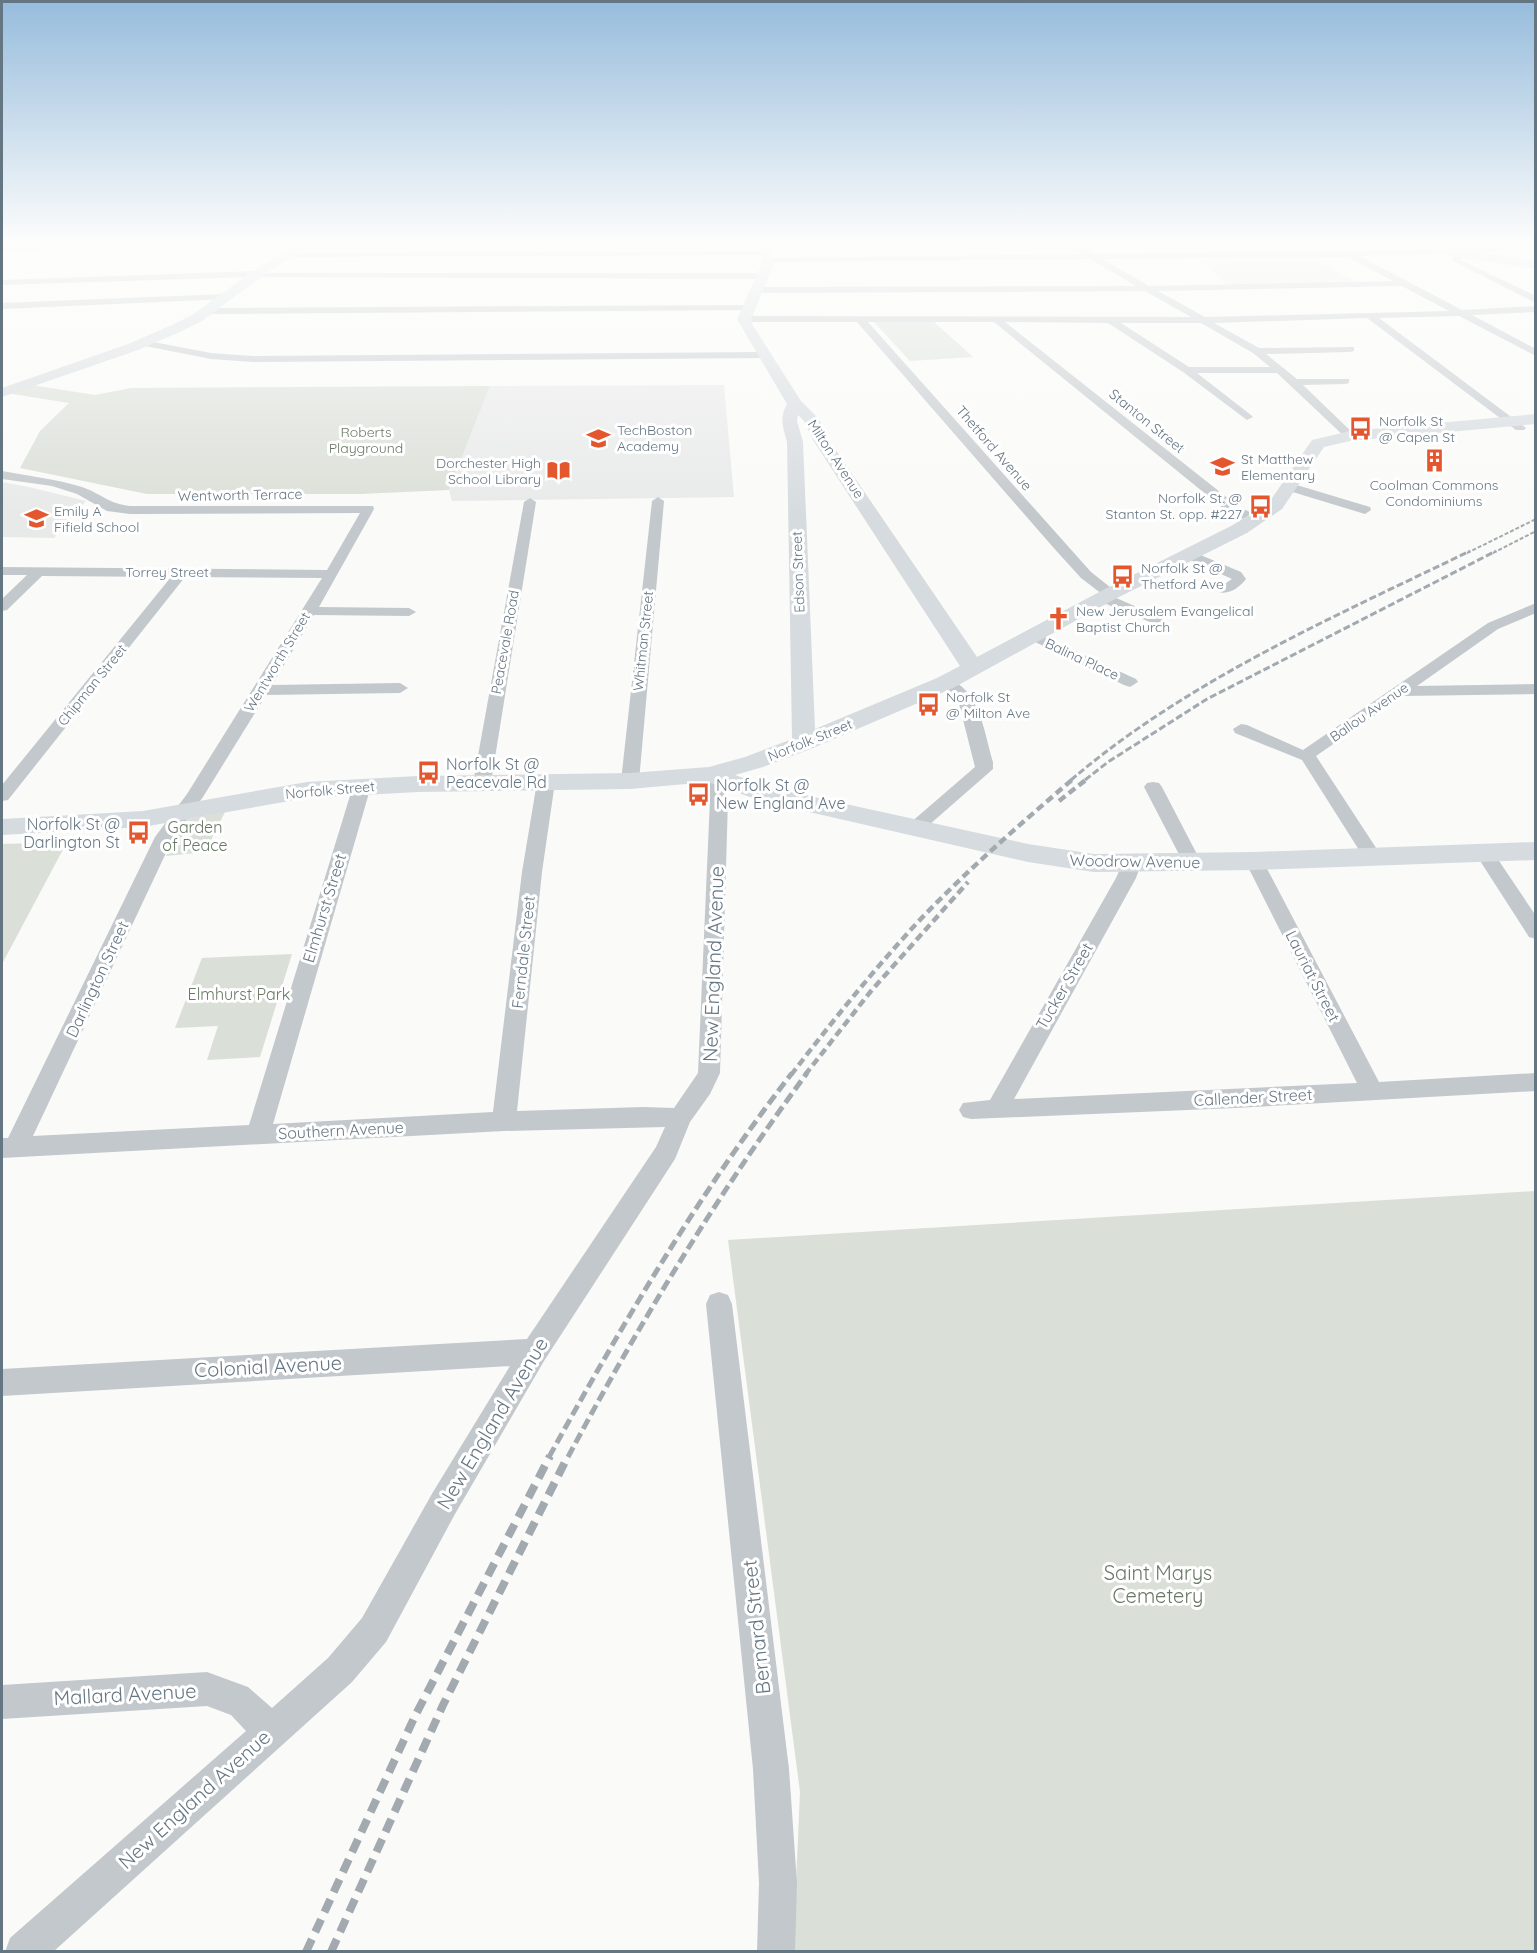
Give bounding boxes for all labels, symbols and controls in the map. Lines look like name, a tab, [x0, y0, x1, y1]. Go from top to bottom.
street label: Stanton Street	[1105, 385, 1189, 457]
street label: Thetford Avenue	[952, 402, 1036, 494]
place label: Norfolk St @ Capen St	[1379, 412, 1455, 446]
street label: Milton Avenue	[804, 416, 868, 502]
bus stop icon: Norfolk St @ Capen St	[1348, 416, 1374, 442]
place label: TechBoston Academy	[617, 421, 692, 455]
park label: Roberts Playground	[329, 423, 403, 457]
school or university icon: TechBoston Academy	[586, 425, 612, 451]
building icon: Coolman Commons Condominiums	[1421, 448, 1447, 474]
place label: St Matthew Elementary	[1241, 450, 1315, 484]
place label: Dorchester High School Library	[436, 454, 541, 488]
school or university icon: St Matthew Elementary	[1210, 454, 1236, 480]
library icon: Dorchester High School Library	[546, 458, 572, 484]
place label: Coolman Commons Condominiums	[1370, 476, 1498, 510]
street label: Wentworth Terrace	[178, 485, 302, 505]
place label: Norfolk St. @ Stanton St. opp. #227	[1105, 489, 1242, 523]
bus stop icon: Norfolk St. @ Stanton St. opp. #227	[1247, 493, 1273, 519]
place label: Emily A Fifield School	[54, 502, 139, 536]
school or university icon: Emily A Fifield School	[23, 506, 49, 532]
street label: Edson Street	[788, 531, 808, 613]
place label: Norfolk St @ Thetford Ave	[1141, 559, 1224, 593]
street label: Torrey Street	[125, 563, 209, 581]
bus stop icon: Norfolk St @ Thetford Ave	[1110, 563, 1136, 589]
street label: Peacevale Road	[487, 589, 523, 695]
street label: Whitman Street	[629, 590, 657, 692]
place label: New Jerusalem Evangelical Baptist Church	[1076, 602, 1254, 636]
church icon: New Jerusalem Evangelical Baptist Church	[1045, 606, 1071, 632]
street label: Wentworth Street	[240, 608, 314, 715]
street label: Balina Place	[1042, 634, 1122, 684]
street label: Chipman Street	[54, 640, 131, 730]
street label: Ballou Avenue	[1326, 678, 1412, 746]
place label: Norfolk St @ Milton Ave	[946, 688, 1030, 722]
bus stop icon: Norfolk St @ Milton Ave	[915, 692, 941, 718]
street label: Norfolk Street	[765, 715, 855, 765]
place label: Norfolk St @ Peacevale Rd	[446, 754, 547, 792]
bus stop icon: Norfolk St @ Peacevale Rd	[415, 760, 441, 786]
place label: Norfolk St @ New England Ave	[716, 775, 845, 813]
street label: Norfolk Street	[284, 777, 376, 803]
bus stop icon: Norfolk St @ New England Ave	[685, 781, 711, 807]
place label: Norfolk St @ Darlington St	[23, 814, 120, 852]
park label: Garden of Peace	[162, 817, 228, 855]
bus stop icon: Norfolk St @ Darlington St	[125, 820, 151, 846]
street label: Woodrow Avenue	[1069, 850, 1201, 872]
street label: Elmhurst Street	[298, 851, 350, 965]
street label: New England Avenue	[697, 866, 729, 1062]
street label: Ferndale Street	[507, 895, 539, 1009]
street label: Darlington Street	[61, 918, 133, 1040]
street label: Lauriat Street	[1281, 927, 1345, 1025]
street label: Tucker Street	[1031, 939, 1097, 1033]
park label: Elmhurst Park	[188, 984, 290, 1004]
street label: Callender Street	[1193, 1084, 1313, 1110]
street label: Southern Avenue	[278, 1117, 404, 1143]
street label: New England Avenue	[431, 1333, 553, 1513]
street label: Colonial Avenue	[193, 1350, 343, 1382]
street label: Bernard Street	[736, 1558, 775, 1696]
park label: Saint Marys Cemetery	[1104, 1560, 1212, 1608]
street label: Mallard Avenue	[53, 1678, 197, 1710]
street label: New England Avenue	[113, 1724, 275, 1874]

